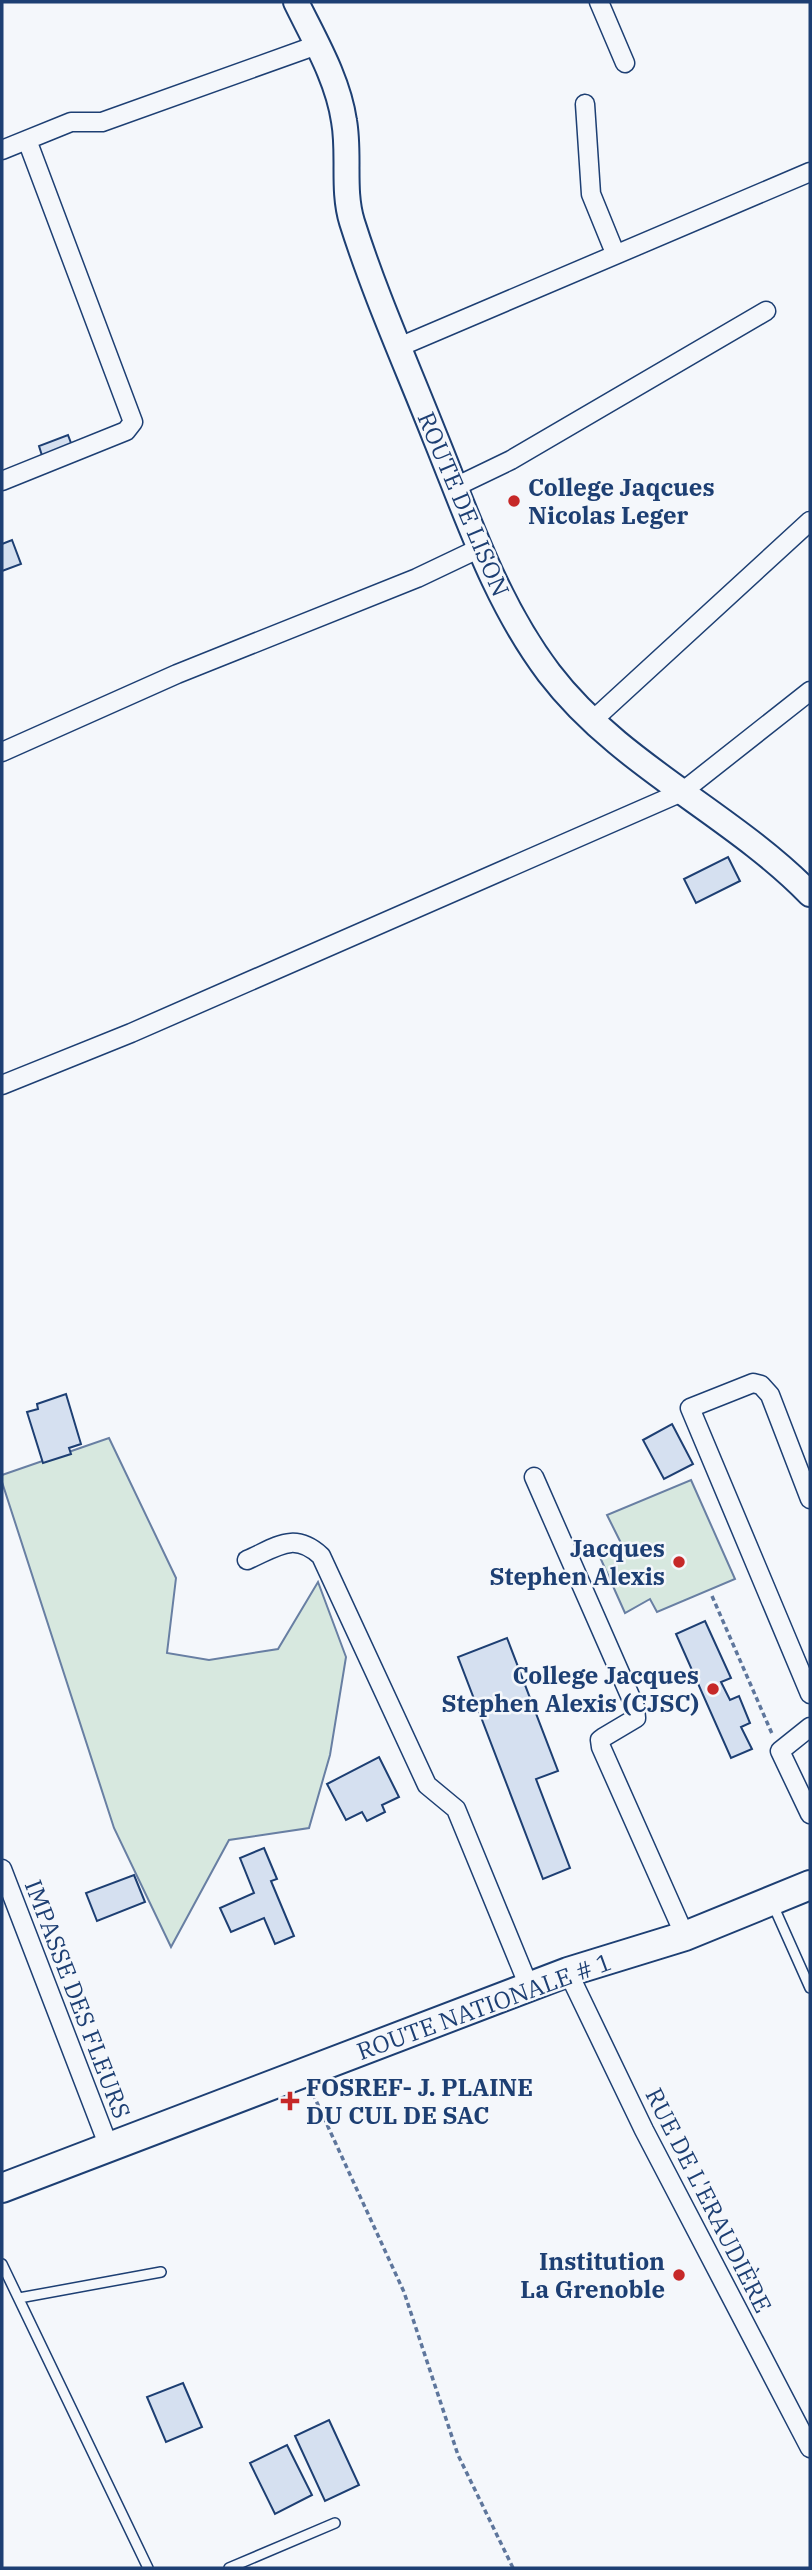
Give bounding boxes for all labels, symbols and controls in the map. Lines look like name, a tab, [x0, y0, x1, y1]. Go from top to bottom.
street label: ROUTE DE LISON	[411, 407, 517, 601]
place label: College Jaqcues Nicolas Leger	[528, 471, 715, 531]
marker: College Jaqcues Nicolas Leger	[506, 493, 522, 509]
place label: Jacques Stephen Alexis	[489, 1532, 665, 1592]
marker: Jacques Stephen Alexis	[671, 1554, 687, 1570]
place label: College Jacques Stephen Alexis (CJSC)	[441, 1659, 699, 1719]
marker: College Jacques Stephen Alexis (CJSC)	[705, 1681, 721, 1697]
street label: IMPASSE DES FLEURS	[18, 1875, 138, 2123]
street label: ROUTE NATIONALE # 1	[352, 1945, 616, 2067]
place label: FOSREF- J. PLAINE DU CUL DE SAC	[306, 2071, 533, 2131]
street label: RUE DE L'ERAUDIÈRE	[638, 2082, 780, 2318]
marker: FOSREF- J. PLAINE DU CUL DE SAC	[280, 2091, 300, 2111]
place label: Institution La Grenoble	[520, 2245, 665, 2305]
marker: Institution La Grenoble	[671, 2267, 687, 2283]

